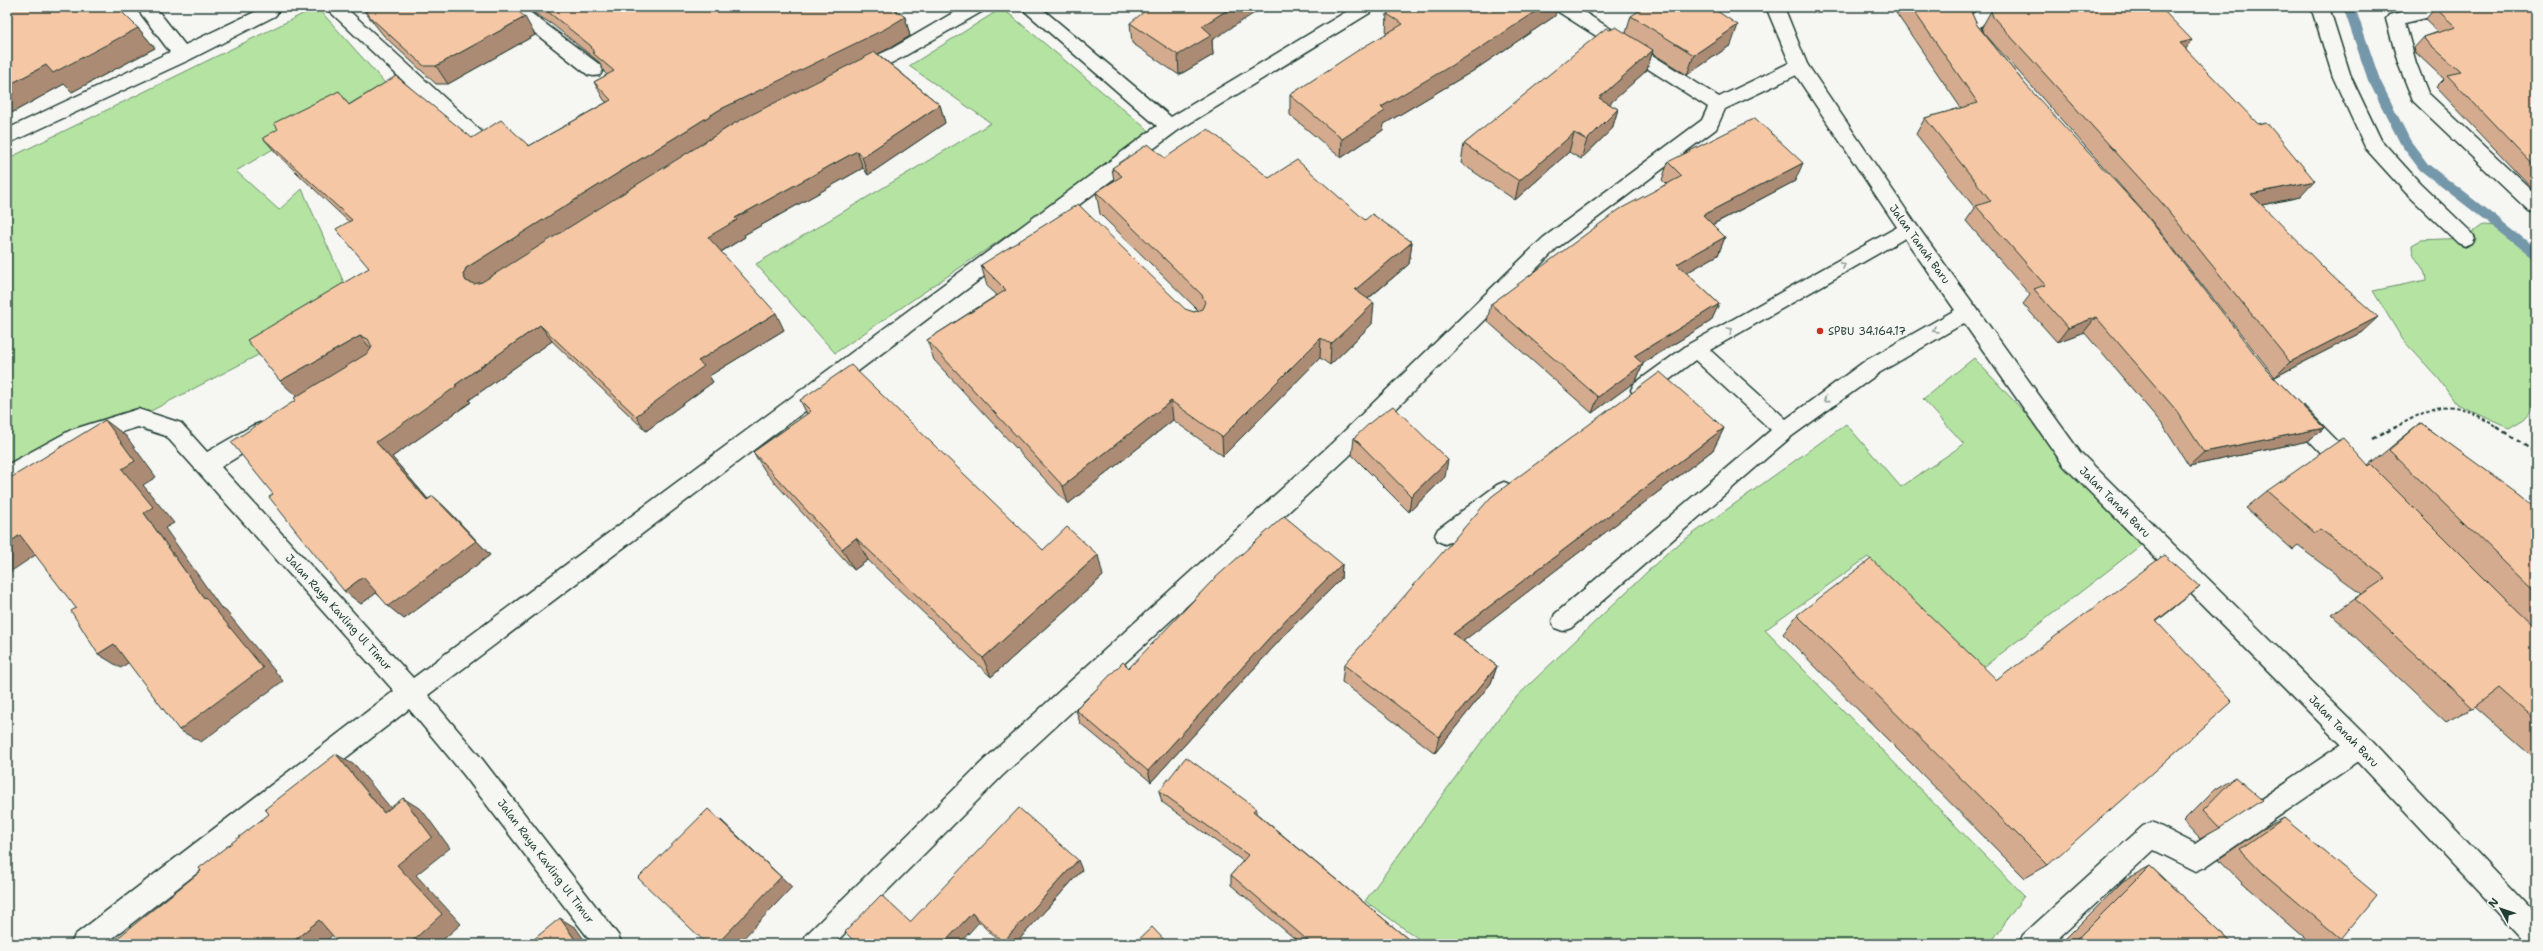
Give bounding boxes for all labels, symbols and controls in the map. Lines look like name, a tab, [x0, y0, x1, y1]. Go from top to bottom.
street label: Jalan Tanah Baru	[1886, 202, 1953, 287]
one-way arrow	[1839, 262, 1846, 270]
place label: SPBU 34.164.17	[1828, 324, 1906, 339]
marker: SPBU 34.164.17	[1815, 326, 1825, 336]
one-way arrow	[1932, 326, 1939, 333]
one-way arrow	[1726, 327, 1733, 334]
one-way arrow	[1823, 395, 1830, 402]
street label: Jalan Tanah Baru	[2076, 464, 2153, 541]
street label: Jalan Raya Kavling Ul Timur	[282, 551, 395, 674]
street label: Jalan Tanah Baru	[2305, 692, 2382, 771]
street label: Jalan Raya Kavling Ul Timur	[494, 796, 597, 927]
north arrow	[2481, 889, 2521, 929]
text: N	[2485, 895, 2502, 911]

